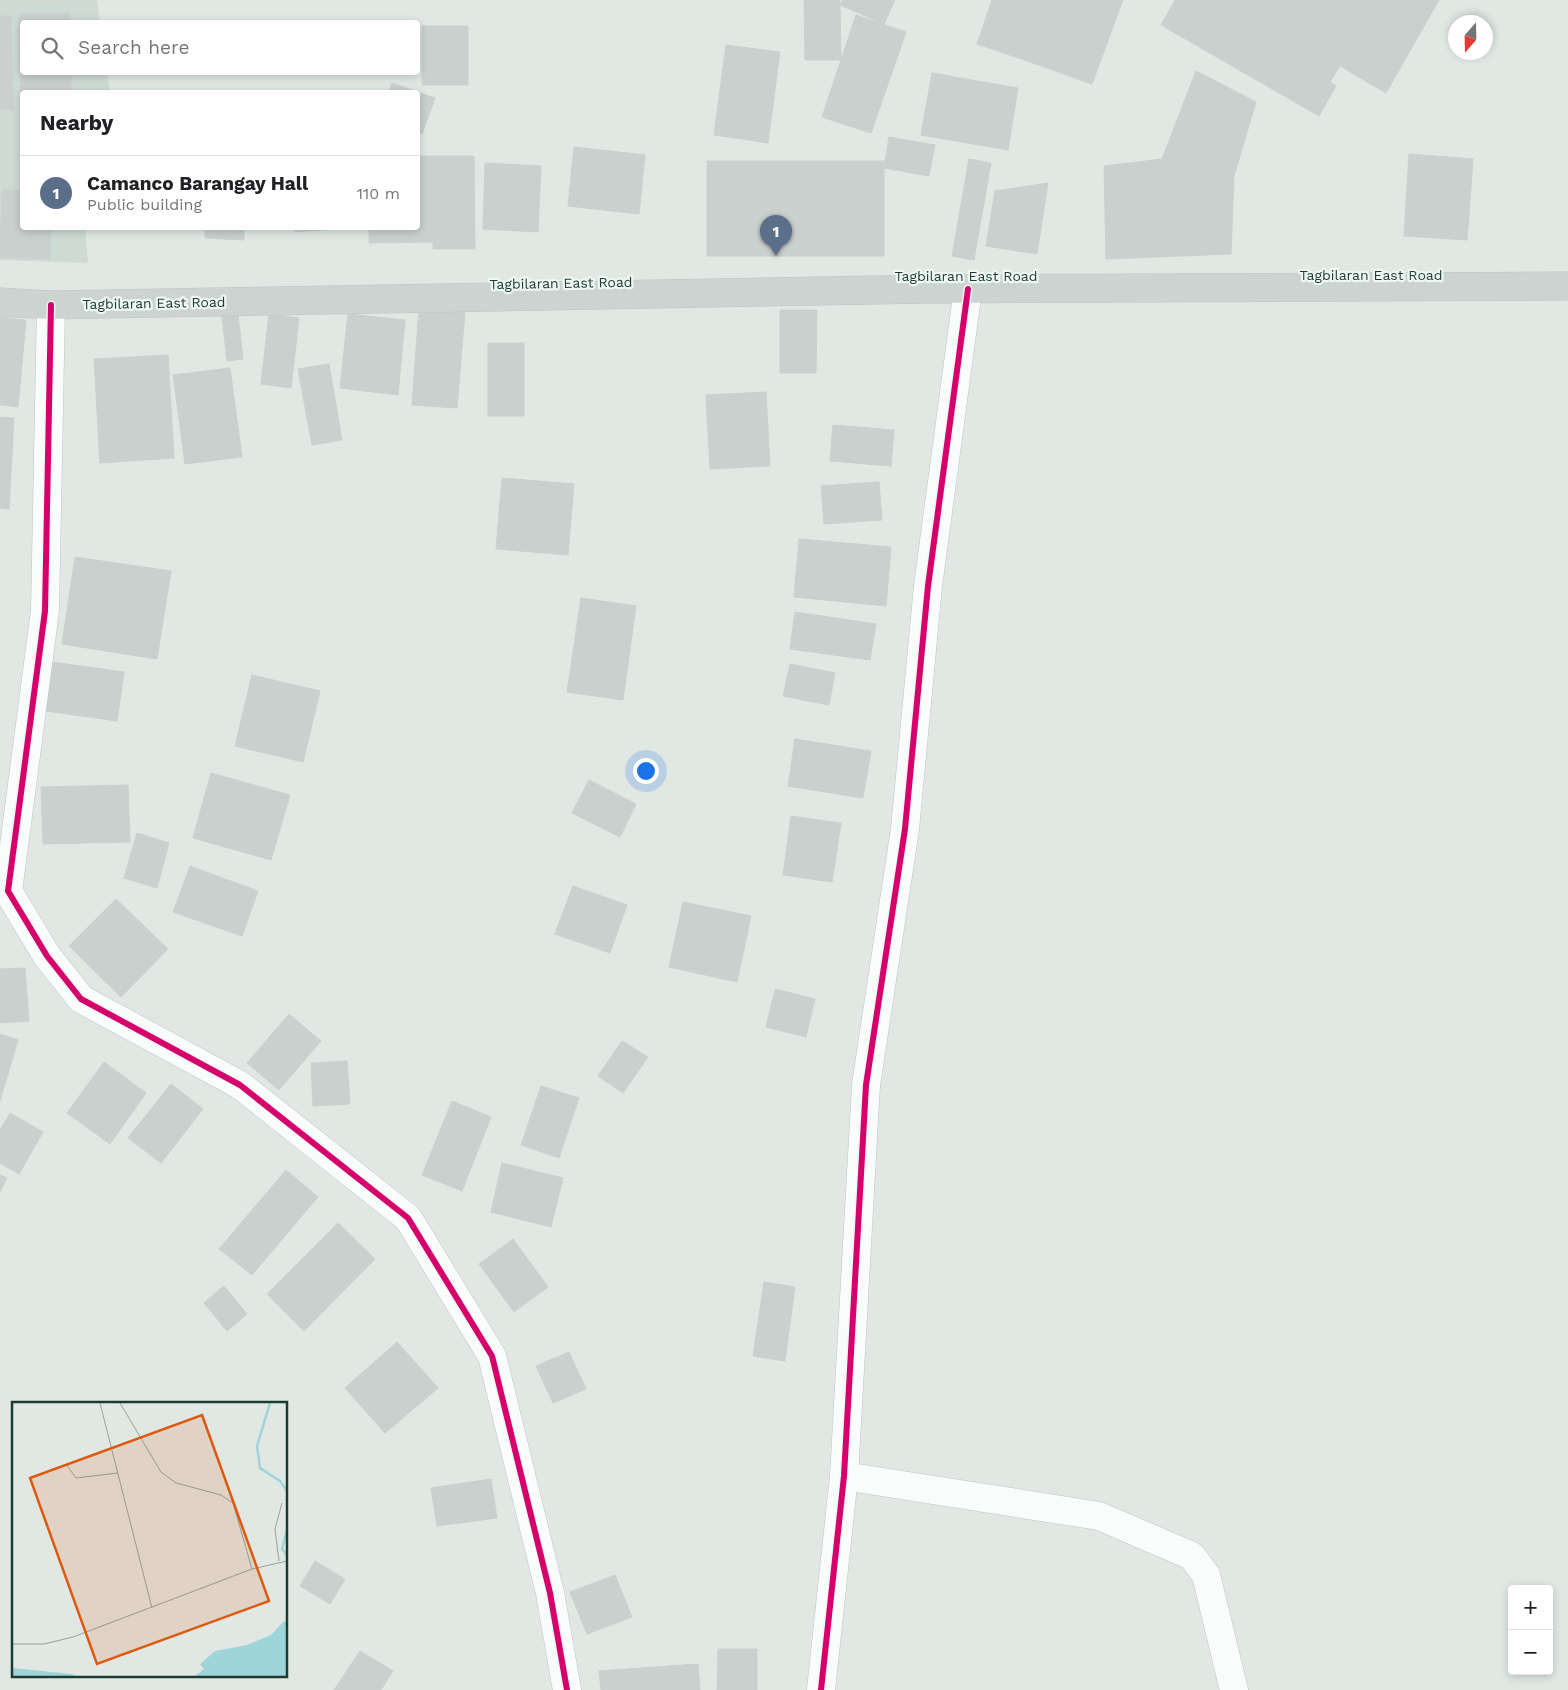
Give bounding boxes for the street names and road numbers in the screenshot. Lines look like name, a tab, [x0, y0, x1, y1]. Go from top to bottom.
street label: Tagbilaran East Road	[1299, 267, 1443, 283]
street label: Tagbilaran East Road	[894, 268, 1038, 284]
street label: Tagbilaran East Road	[489, 274, 633, 292]
street label: Tagbilaran East Road	[82, 294, 226, 312]

